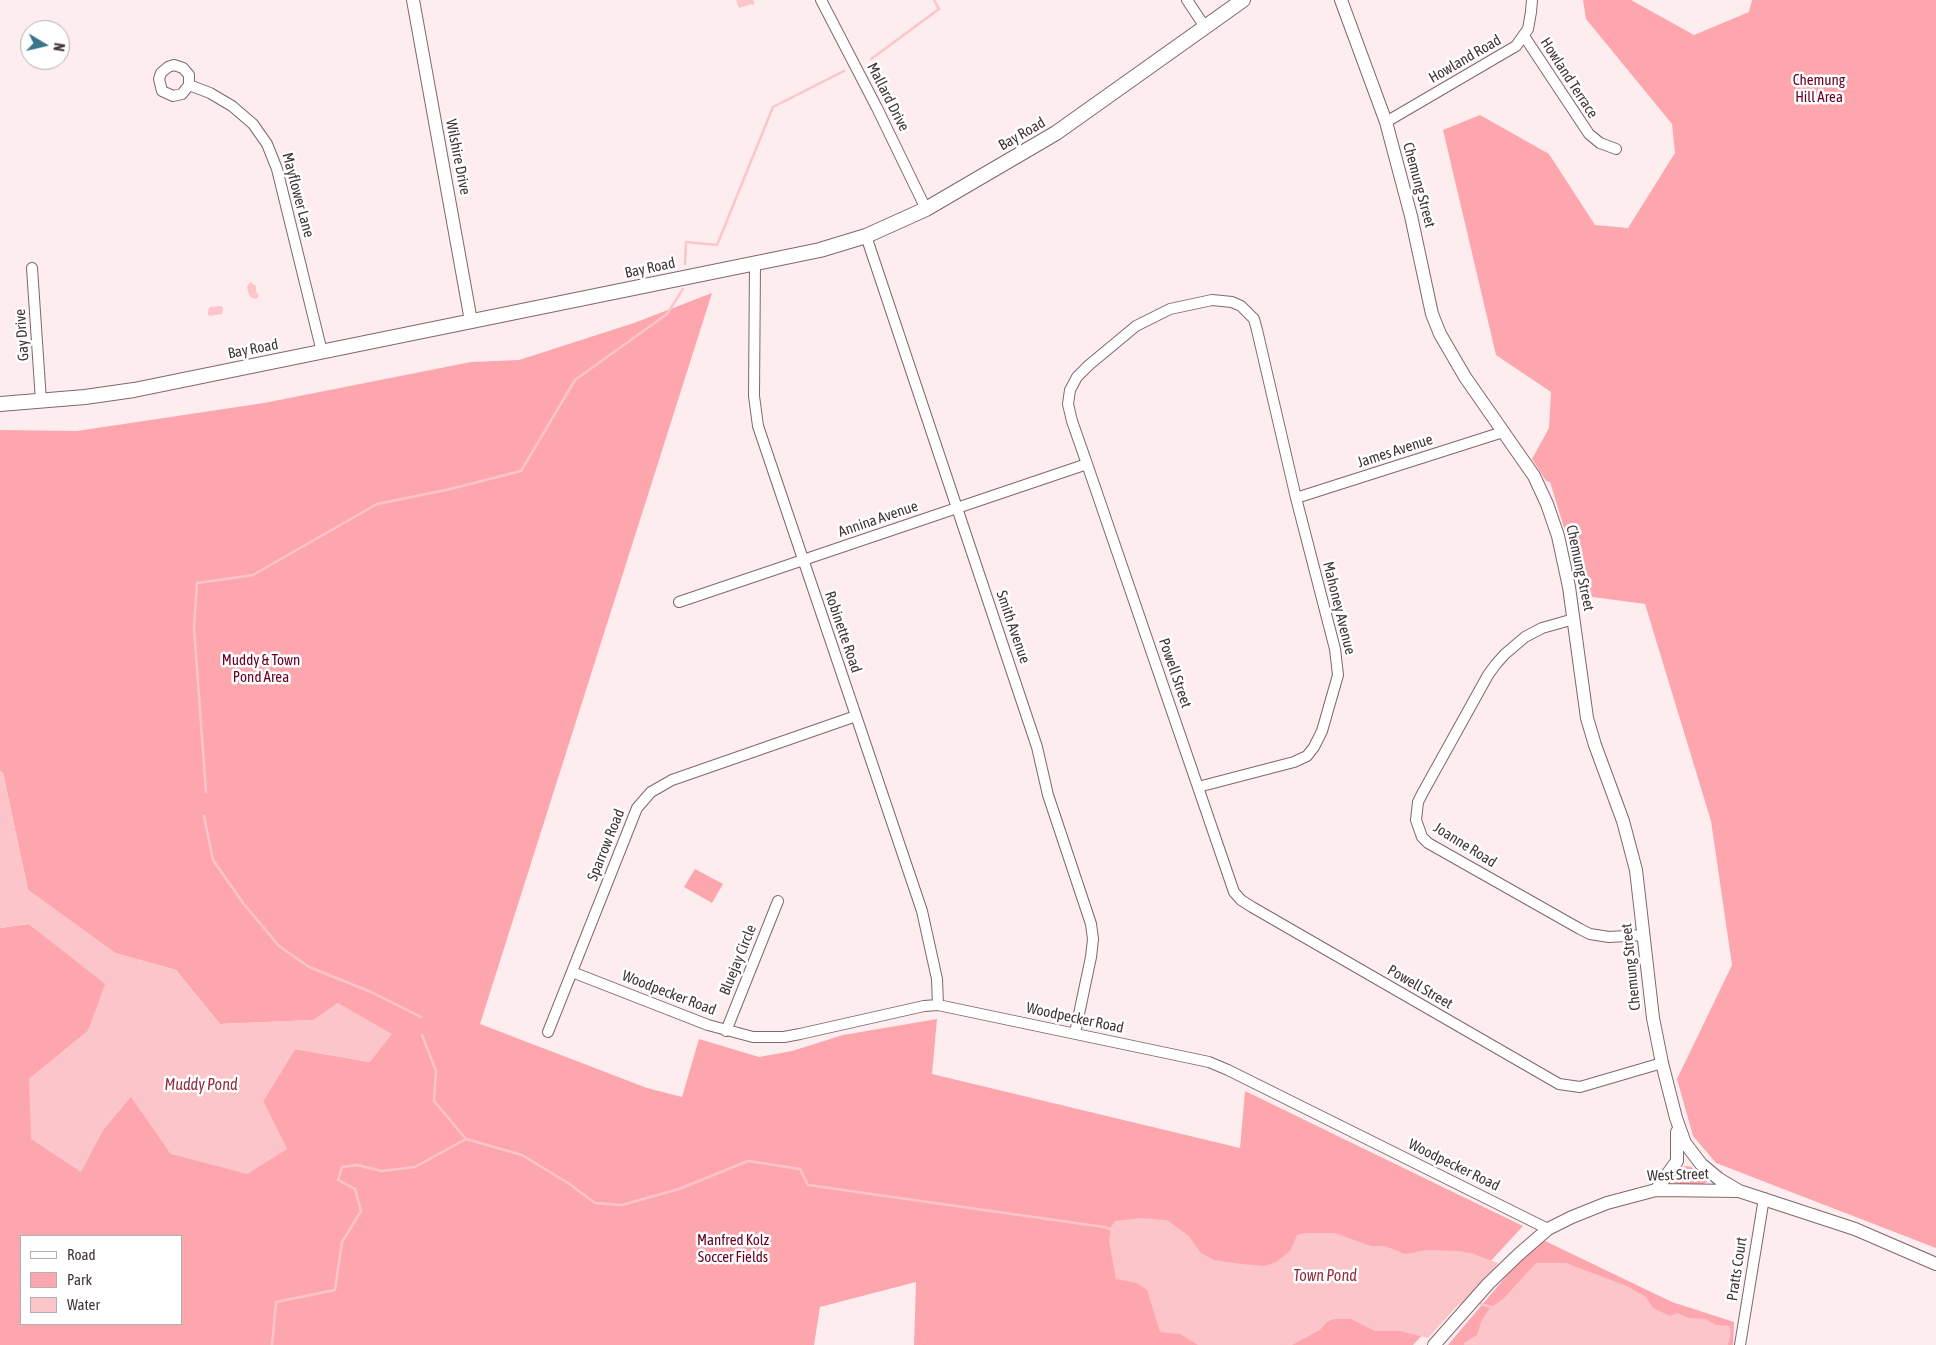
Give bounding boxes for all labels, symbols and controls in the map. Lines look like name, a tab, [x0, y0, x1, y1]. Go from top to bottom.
north arrow	[20, 20, 70, 70]
street label: Howland Road	[1426, 31, 1504, 87]
street label: Howland Terrace	[1536, 34, 1602, 122]
text: N	[50, 42, 67, 53]
street label: Mallard Drive	[863, 60, 913, 134]
park label: Chemung Hill Area	[1793, 71, 1845, 106]
street label: Bay Road	[995, 113, 1049, 155]
street label: Wilshire Drive	[442, 118, 474, 196]
street label: Chemung Street	[1399, 140, 1439, 230]
street label: Mayflower Lane	[278, 151, 318, 239]
street label: Bay Road	[623, 254, 677, 282]
street label: Gay Drive	[11, 308, 33, 362]
street label: Bay Road	[226, 335, 280, 363]
street label: James Avenue	[1355, 430, 1435, 472]
street label: Annina Avenue	[836, 497, 920, 541]
street label: Chemung Street	[1562, 523, 1598, 613]
street label: Mahoney Avenue	[1319, 560, 1359, 656]
street label: Smith Avenue	[992, 588, 1034, 666]
street label: Robinette Road	[821, 589, 865, 675]
street label: Powell Street	[1155, 636, 1195, 710]
park label: Muddy & Town Pond Area	[222, 651, 300, 686]
street label: Sparrow Road	[583, 806, 629, 884]
street label: Joanne Road	[1430, 819, 1500, 871]
street label: Bluejay Circle	[716, 922, 760, 998]
street label: Chemung Street	[1617, 923, 1645, 1011]
street label: Powell Street	[1384, 961, 1456, 1013]
street label: Woodpecker Road	[619, 967, 719, 1019]
street label: Woodpecker Road	[1025, 999, 1125, 1037]
water label: Muddy Pond	[165, 1075, 237, 1095]
street label: Woodpecker Road	[1405, 1135, 1503, 1195]
street label: West Street	[1647, 1165, 1709, 1185]
park label: Manfred Kolz Soccer Fields	[697, 1231, 769, 1266]
legend	[20, 1235, 182, 1325]
street label: Pratts Court	[1723, 1236, 1751, 1302]
text: Road	[67, 1246, 96, 1263]
water label: Town Pond	[1293, 1266, 1357, 1286]
text: Park	[67, 1271, 92, 1288]
text: Water	[67, 1296, 100, 1313]

